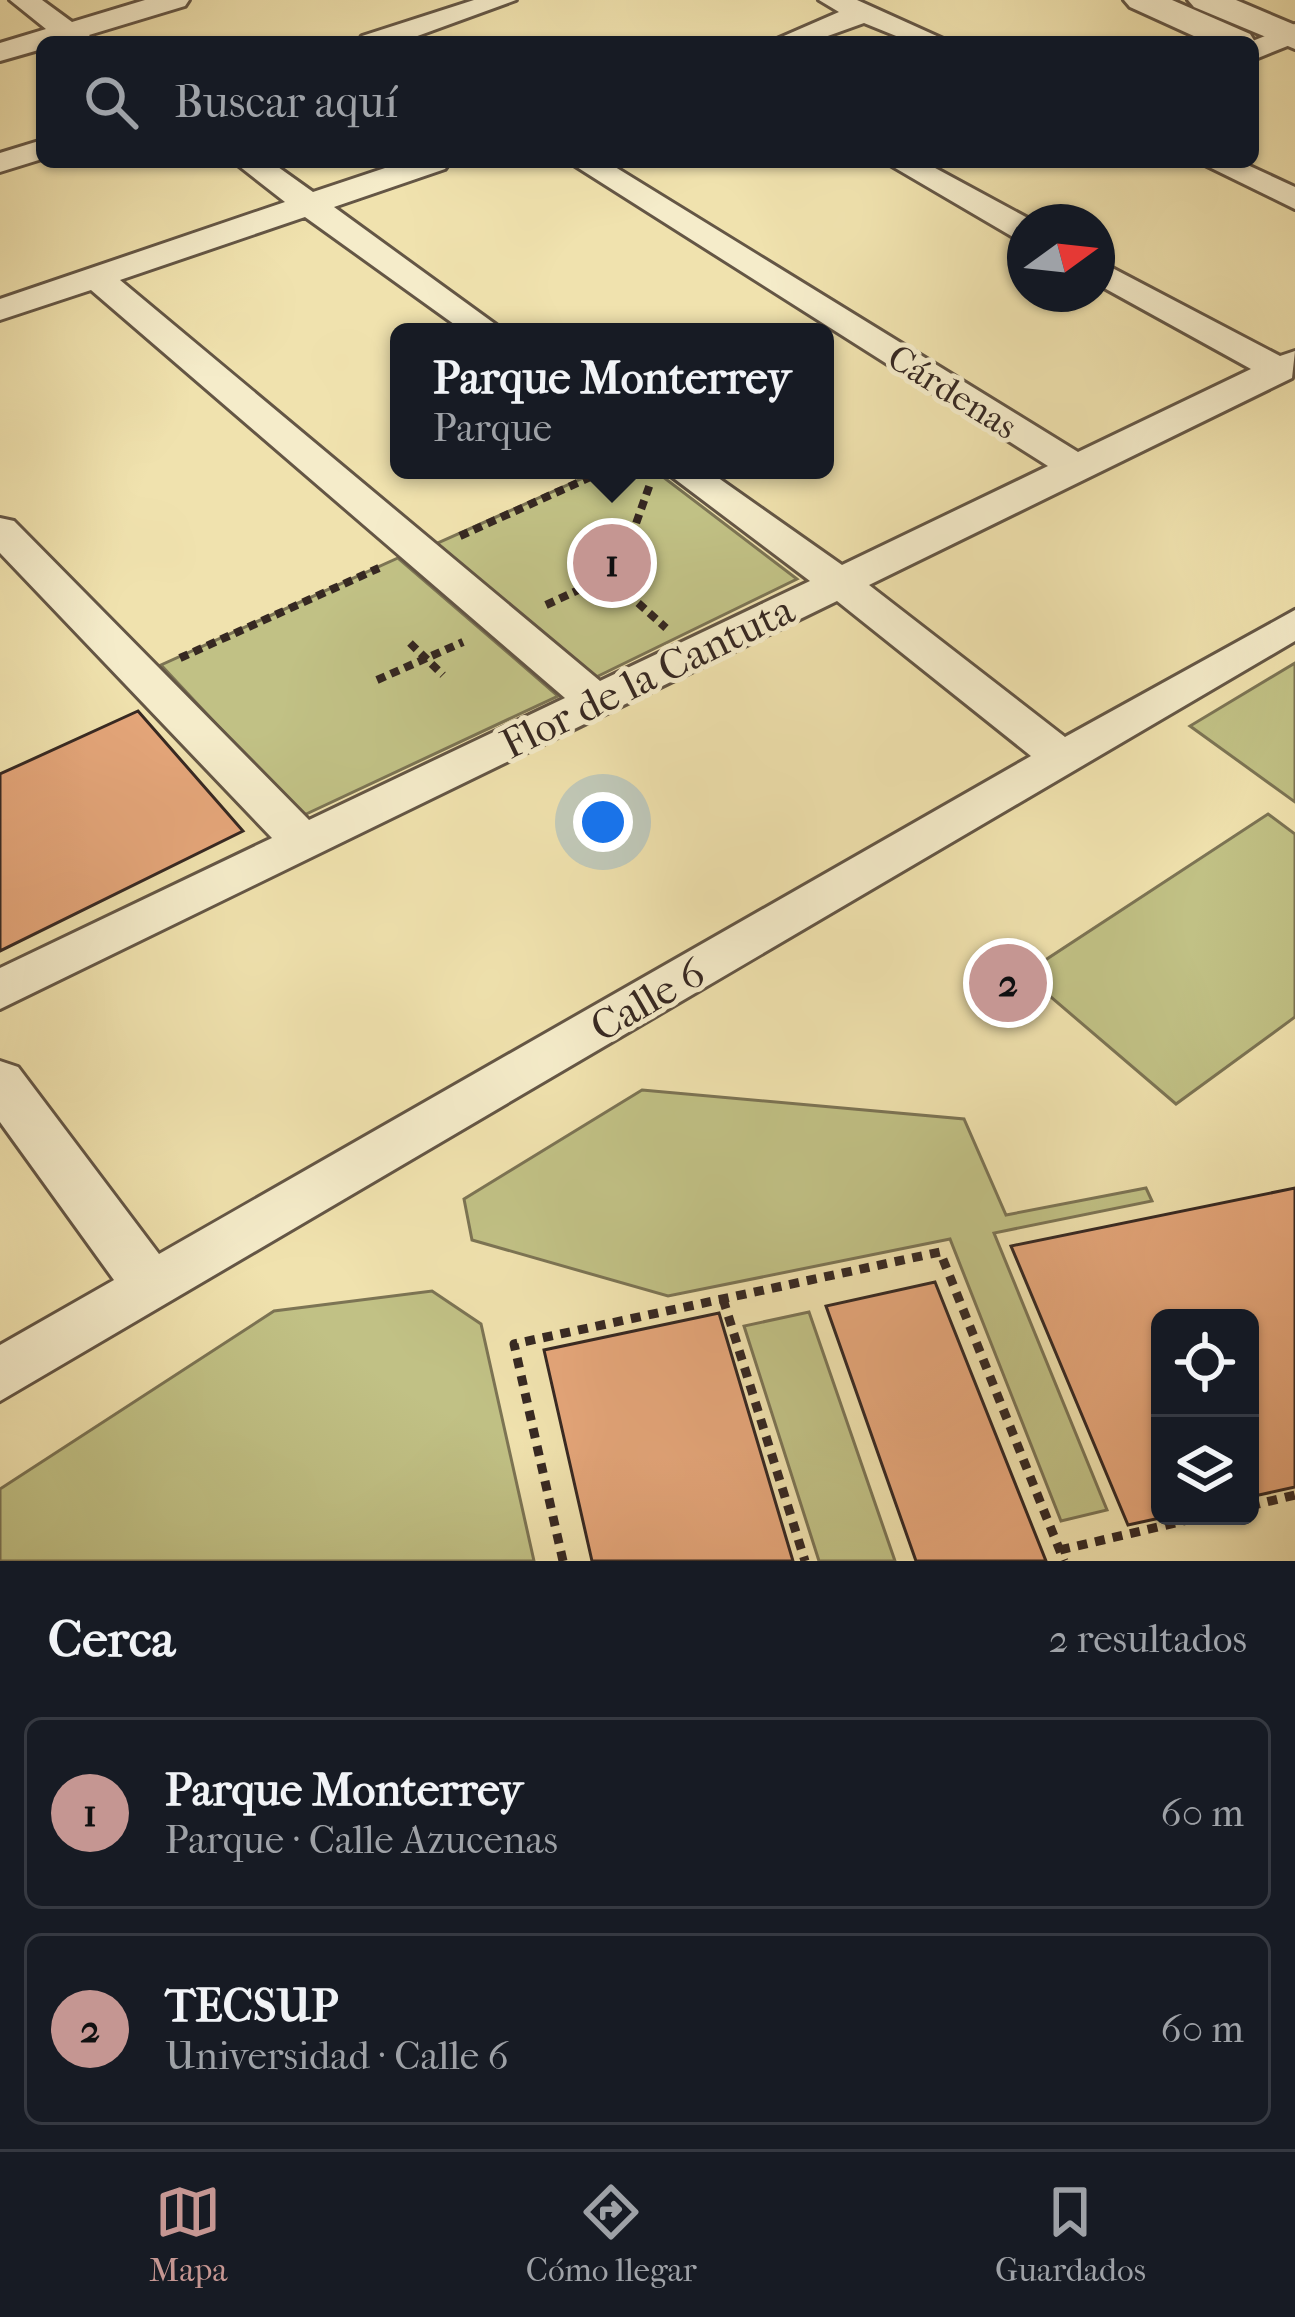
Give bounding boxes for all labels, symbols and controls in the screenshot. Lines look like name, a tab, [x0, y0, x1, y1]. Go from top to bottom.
search box	[36, 36, 1259, 168]
icon: search	[78, 69, 144, 135]
text: Buscar aquí	[174, 76, 398, 129]
north arrow	[1007, 204, 1115, 312]
popup	[390, 323, 834, 479]
street label: Cárdenas	[880, 336, 1025, 448]
text: Parque Monterrey	[433, 352, 791, 405]
text: Parque	[433, 405, 552, 451]
pin: 1	[573, 518, 651, 608]
street label: Flor de la Cantuta	[493, 585, 803, 769]
your location	[573, 792, 633, 852]
pin: 2	[969, 938, 1047, 1028]
street label: Calle 6	[582, 948, 714, 1052]
map controls	[1151, 1309, 1259, 1525]
button: locate	[1151, 1309, 1259, 1417]
button: layers	[1151, 1417, 1259, 1525]
text: Cerca	[48, 1609, 175, 1669]
text: 2 resultados	[1049, 1616, 1247, 1662]
text: Parque Monterrey	[165, 1764, 523, 1817]
text: 1	[83, 1790, 97, 1836]
text: 60 m	[1161, 1790, 1244, 1836]
text: Parque · Calle Azucenas	[165, 1817, 558, 1863]
text: TECSUP	[165, 1980, 338, 2033]
text: 2	[80, 2006, 100, 2052]
text: 60 m	[1161, 2006, 1244, 2052]
text: Universidad · Calle 6	[165, 2033, 509, 2079]
tab: Mapa	[149, 2179, 228, 2290]
tab: Cómo llegar	[526, 2179, 697, 2290]
tab: Guardados	[995, 2179, 1146, 2290]

